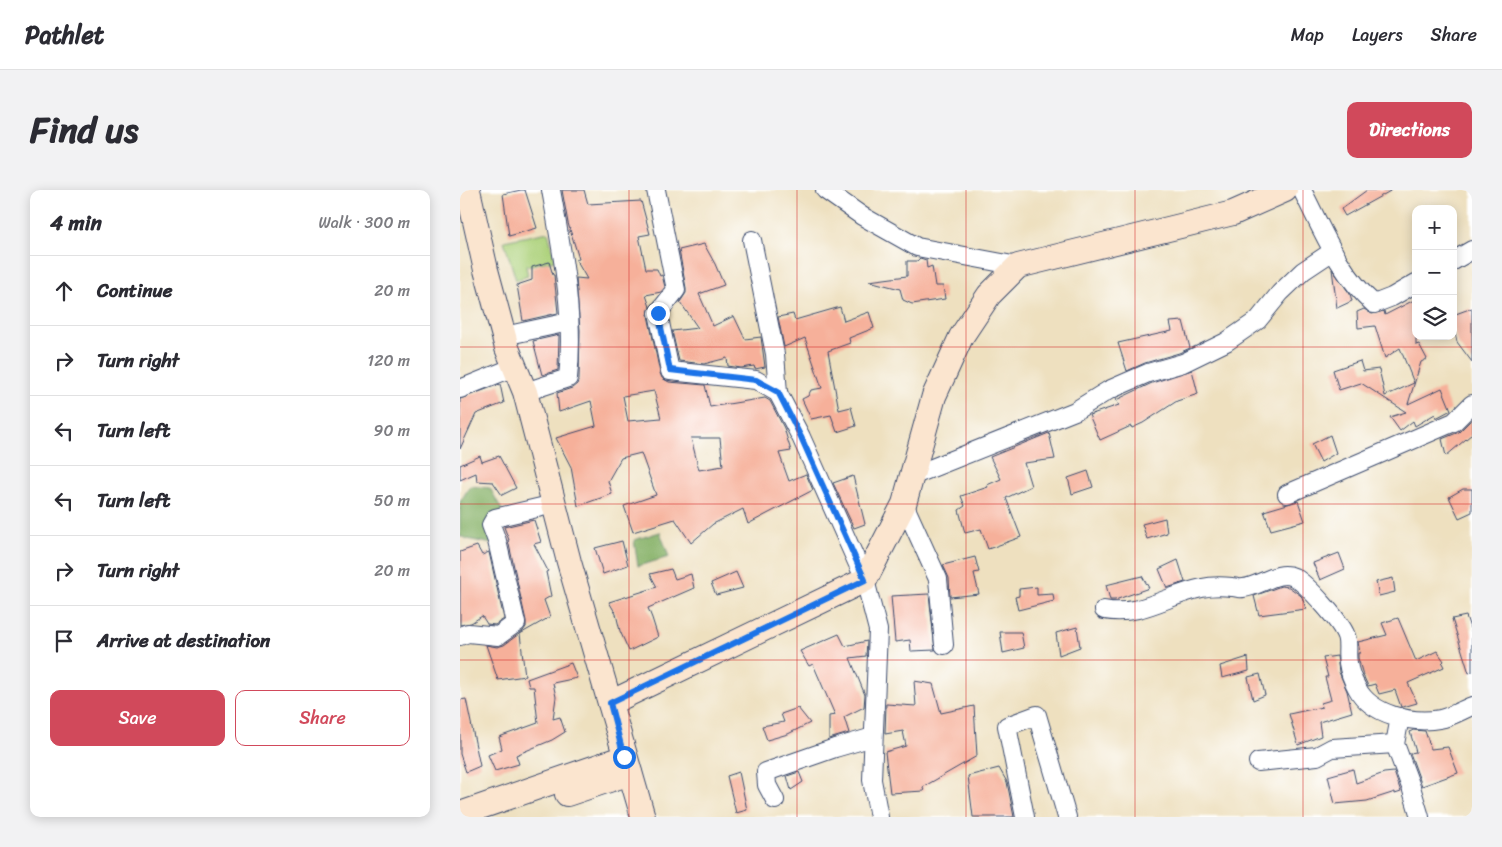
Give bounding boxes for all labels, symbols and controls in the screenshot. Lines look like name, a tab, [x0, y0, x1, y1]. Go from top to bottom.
text: Pathlet	[25, 14, 104, 56]
text: Map	[1291, 19, 1324, 51]
text: Layers	[1352, 19, 1403, 51]
text: Share	[1431, 19, 1477, 51]
text: Find us	[30, 99, 138, 161]
button: Directions	[1347, 102, 1472, 158]
text: 4 min	[50, 204, 102, 242]
map controls	[1412, 205, 1457, 340]
button: +	[1412, 205, 1457, 250]
text: Walk · 300 m	[319, 208, 410, 237]
button: −	[1412, 250, 1457, 295]
text: Continue	[97, 274, 173, 307]
text: 20 m	[374, 276, 410, 305]
icon: ahead	[50, 277, 78, 305]
button: layers	[1412, 295, 1457, 340]
route end	[647, 302, 670, 325]
text: Turn right	[97, 344, 179, 377]
text: 120 m	[367, 346, 410, 375]
icon: right	[50, 347, 78, 375]
text: Turn left	[97, 414, 170, 447]
text: 90 m	[374, 416, 410, 445]
icon: left	[50, 417, 78, 445]
text: Turn left	[97, 484, 170, 517]
text: 50 m	[374, 486, 410, 515]
icon: left	[50, 487, 78, 515]
text: Turn right	[97, 554, 179, 587]
text: 20 m	[374, 556, 410, 585]
icon: right	[50, 557, 78, 585]
text: Arrive at destination	[97, 624, 270, 657]
icon: arrive	[50, 627, 78, 655]
button: Save	[50, 690, 225, 746]
button: Share	[235, 690, 410, 746]
route start	[613, 746, 636, 769]

